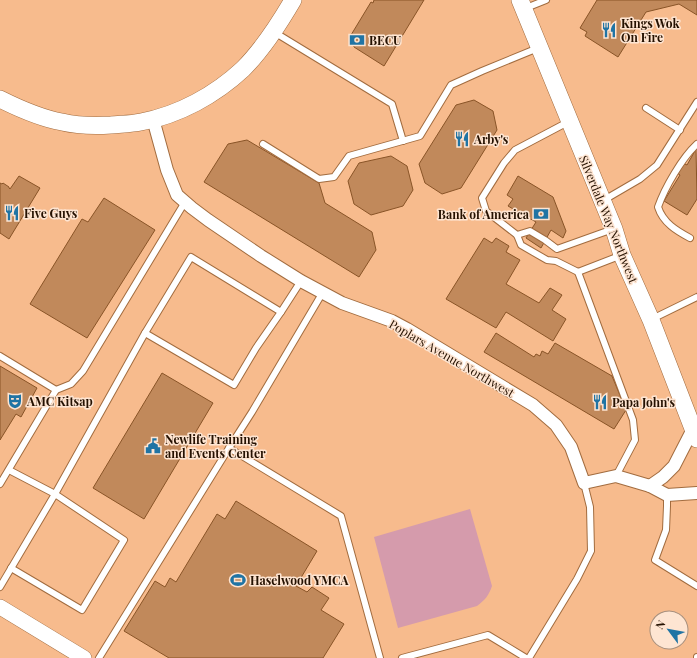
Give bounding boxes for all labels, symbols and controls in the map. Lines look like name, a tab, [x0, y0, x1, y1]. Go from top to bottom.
place label: Kings Wok On Fire	[621, 15, 681, 45]
restaurant icon: Kings Wok On Fire	[600, 21, 618, 39]
bank icon: BECU	[348, 31, 366, 49]
place label: BECU	[369, 32, 402, 48]
restaurant icon: Arby's	[453, 130, 471, 148]
place label: Arby's	[473, 131, 509, 147]
street label: Silverdale Way Northwest	[576, 153, 642, 286]
restaurant icon: Five Guys	[3, 204, 21, 222]
place label: Five Guys	[24, 205, 78, 221]
bank icon: Bank of America	[532, 205, 550, 223]
place label: Bank of America	[438, 206, 530, 222]
street label: Poplars Avenue Northwest	[387, 316, 518, 401]
theatre icon: AMC Kitsap	[6, 392, 24, 410]
place label: AMC Kitsap	[26, 393, 93, 409]
restaurant icon: Papa John's	[591, 393, 609, 411]
place label: Papa John's	[612, 394, 675, 410]
place label: Newlife Training and Events Center	[165, 431, 266, 461]
public building icon: Newlife Training and Events Center	[144, 437, 162, 455]
sports icon: Haselwood YMCA	[229, 571, 247, 589]
place label: Haselwood YMCA	[250, 572, 349, 588]
north arrow	[649, 610, 689, 650]
text: N	[652, 617, 669, 632]

